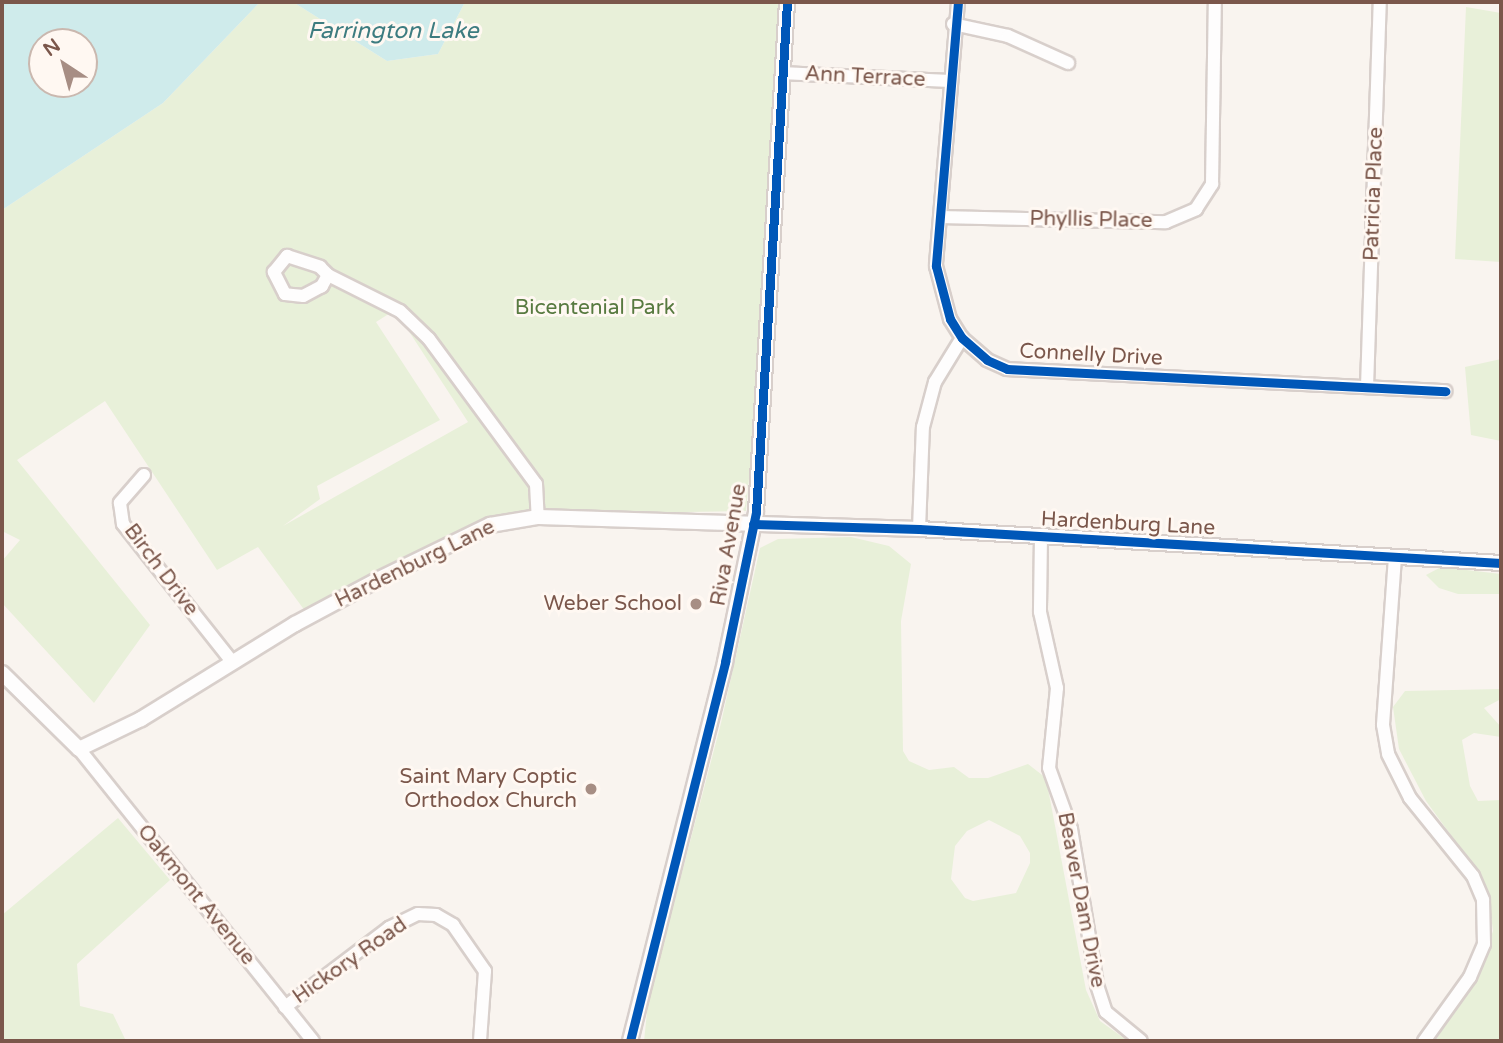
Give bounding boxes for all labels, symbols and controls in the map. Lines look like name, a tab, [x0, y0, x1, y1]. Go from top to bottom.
water label: Farrington Lake	[307, 17, 479, 45]
north arrow	[28, 28, 98, 98]
text: N	[39, 34, 64, 61]
street label: Ann Terrace	[804, 61, 926, 93]
street label: Patricia Place	[1359, 127, 1389, 261]
street label: Phyllis Place	[1029, 206, 1153, 234]
park label: Bicentenial Park	[515, 295, 675, 321]
street label: Connelly Drive	[1019, 339, 1163, 371]
street label: Riva Avenue	[706, 482, 752, 608]
street label: Hardenburg Lane	[1040, 507, 1216, 541]
street label: Hardenburg Lane	[331, 514, 499, 614]
street label: Birch Drive	[118, 519, 204, 621]
place label: Weber School	[544, 591, 682, 617]
marker: Weber School	[688, 596, 704, 612]
place label: Saint Mary Coptic Orthodox Church	[400, 764, 577, 814]
marker: Saint Mary Coptic Orthodox Church	[583, 781, 599, 797]
street label: Beaver Dam Drive	[1052, 810, 1110, 990]
street label: Oakmont Avenue	[132, 820, 260, 970]
street label: Hickory Road	[288, 912, 412, 1010]

